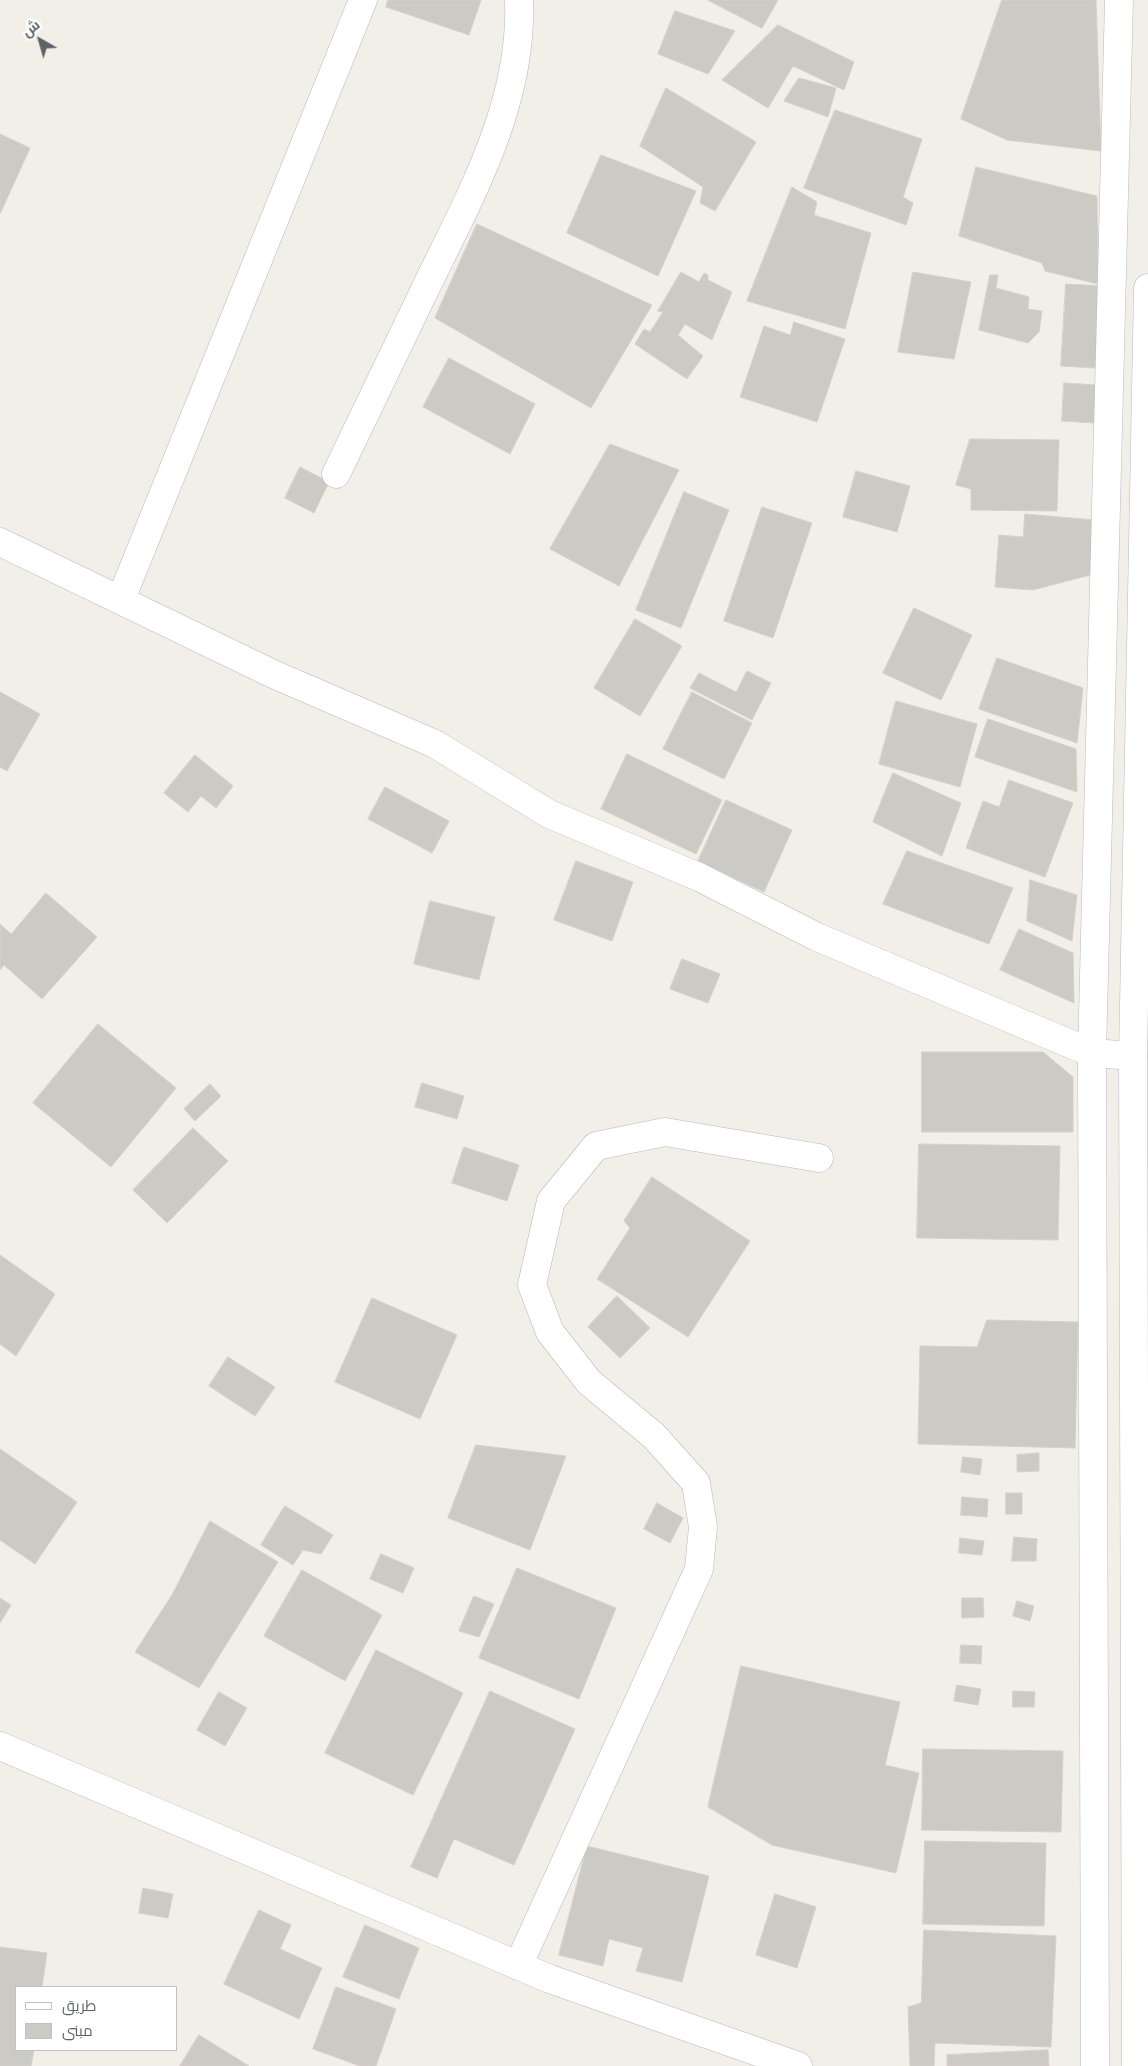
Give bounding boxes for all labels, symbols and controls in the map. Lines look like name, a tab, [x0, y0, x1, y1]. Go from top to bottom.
north arrow	[15, 15, 65, 65]
text: ش	[18, 16, 43, 40]
legend	[15, 1986, 178, 2051]
text: طريق	[62, 1996, 96, 2014]
text: مبنى	[62, 2021, 93, 2039]

